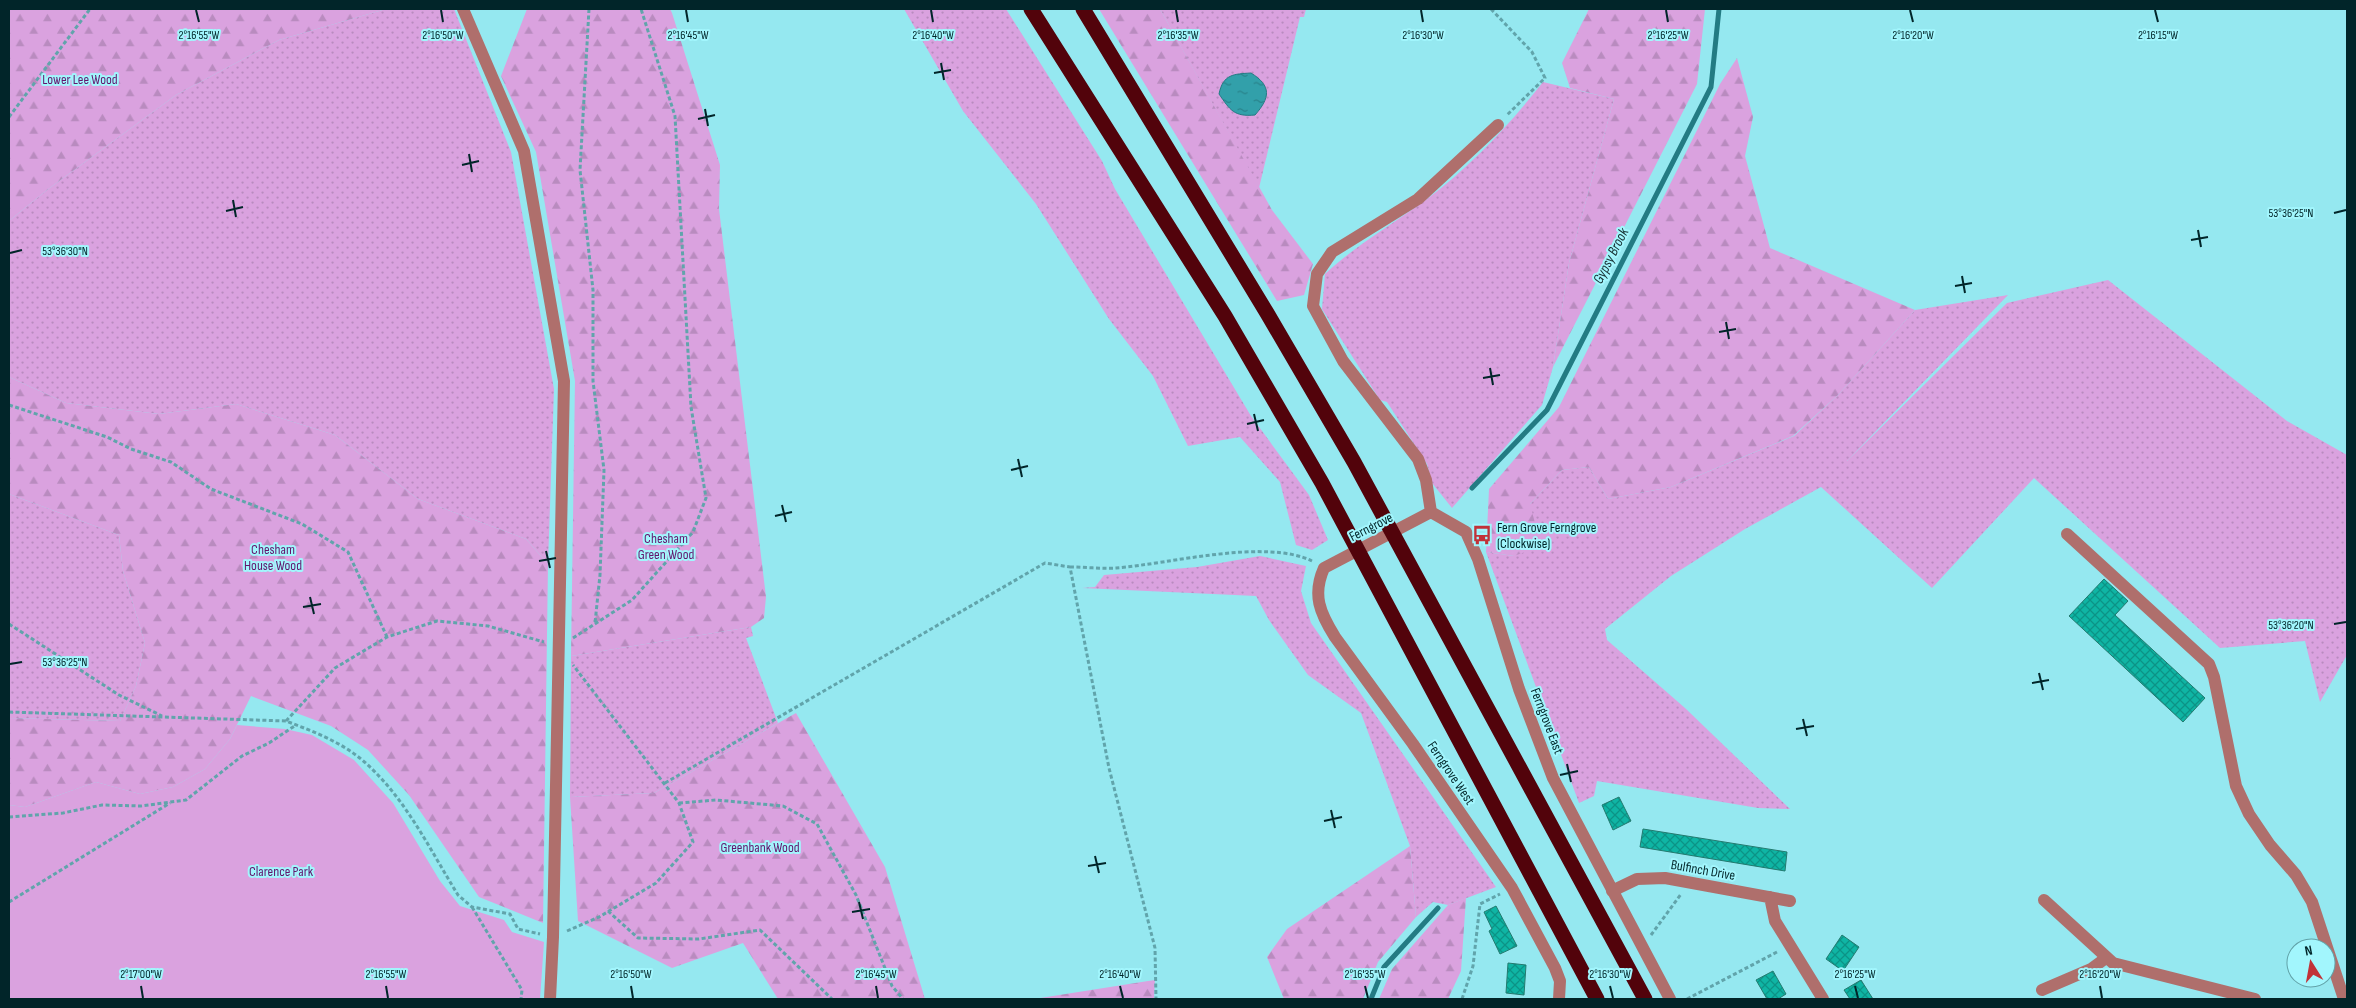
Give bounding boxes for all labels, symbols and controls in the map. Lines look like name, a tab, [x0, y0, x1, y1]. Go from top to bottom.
text: 2°16'55"W	[179, 28, 220, 43]
text: 2°16'50"W	[422, 28, 464, 43]
text: 2°16'45"W	[667, 28, 709, 43]
text: 2°16'40"W	[912, 28, 954, 43]
text: 2°16'35"W	[1157, 28, 1199, 43]
text: 2°16'30"W	[1402, 28, 1444, 43]
text: 2°16'25"W	[1648, 28, 1689, 43]
text: 2°16'20"W	[1892, 28, 1934, 43]
text: 2°16'15"W	[2138, 28, 2178, 43]
park label: Lower Lee Wood	[42, 71, 118, 88]
text: 53°36'25"N	[2269, 206, 2313, 221]
water label: Gypsy Brook	[1589, 225, 1633, 287]
text: 53°36'30"N	[42, 244, 88, 259]
street label: Ferngrove	[1346, 509, 1396, 545]
place label: Fern Grove Ferngrove (Clockwise)	[1497, 519, 1596, 552]
bus stop icon: Fern Grove Ferngrove (Clockwise)	[1471, 524, 1493, 546]
park label: Chesham Green Wood	[638, 530, 694, 563]
park label: Chesham House Wood	[244, 541, 302, 574]
text: 53°36'20"N	[2268, 618, 2314, 633]
text: 53°36'25"N	[43, 655, 87, 670]
street label: Ferngrove East	[1527, 686, 1567, 756]
street label: Ferngrove West	[1424, 738, 1478, 808]
park label: Greenbank Wood	[720, 839, 800, 856]
street label: Bulfinch Drive	[1669, 856, 1737, 884]
park label: Clarence Park	[249, 863, 314, 880]
north arrow	[2286, 938, 2336, 988]
text: N	[2303, 942, 2314, 960]
text: 2°17'00"W	[120, 967, 162, 982]
text: 2°16'55"W	[366, 967, 407, 982]
text: 2°16'50"W	[610, 967, 652, 982]
text: 2°16'45"W	[855, 967, 897, 982]
text: 2°16'40"W	[1099, 967, 1141, 982]
text: 2°16'35"W	[1344, 967, 1386, 982]
text: 2°16'30"W	[1589, 967, 1631, 982]
text: 2°16'25"W	[1835, 967, 1876, 982]
text: 2°16'20"W	[2079, 967, 2121, 982]

